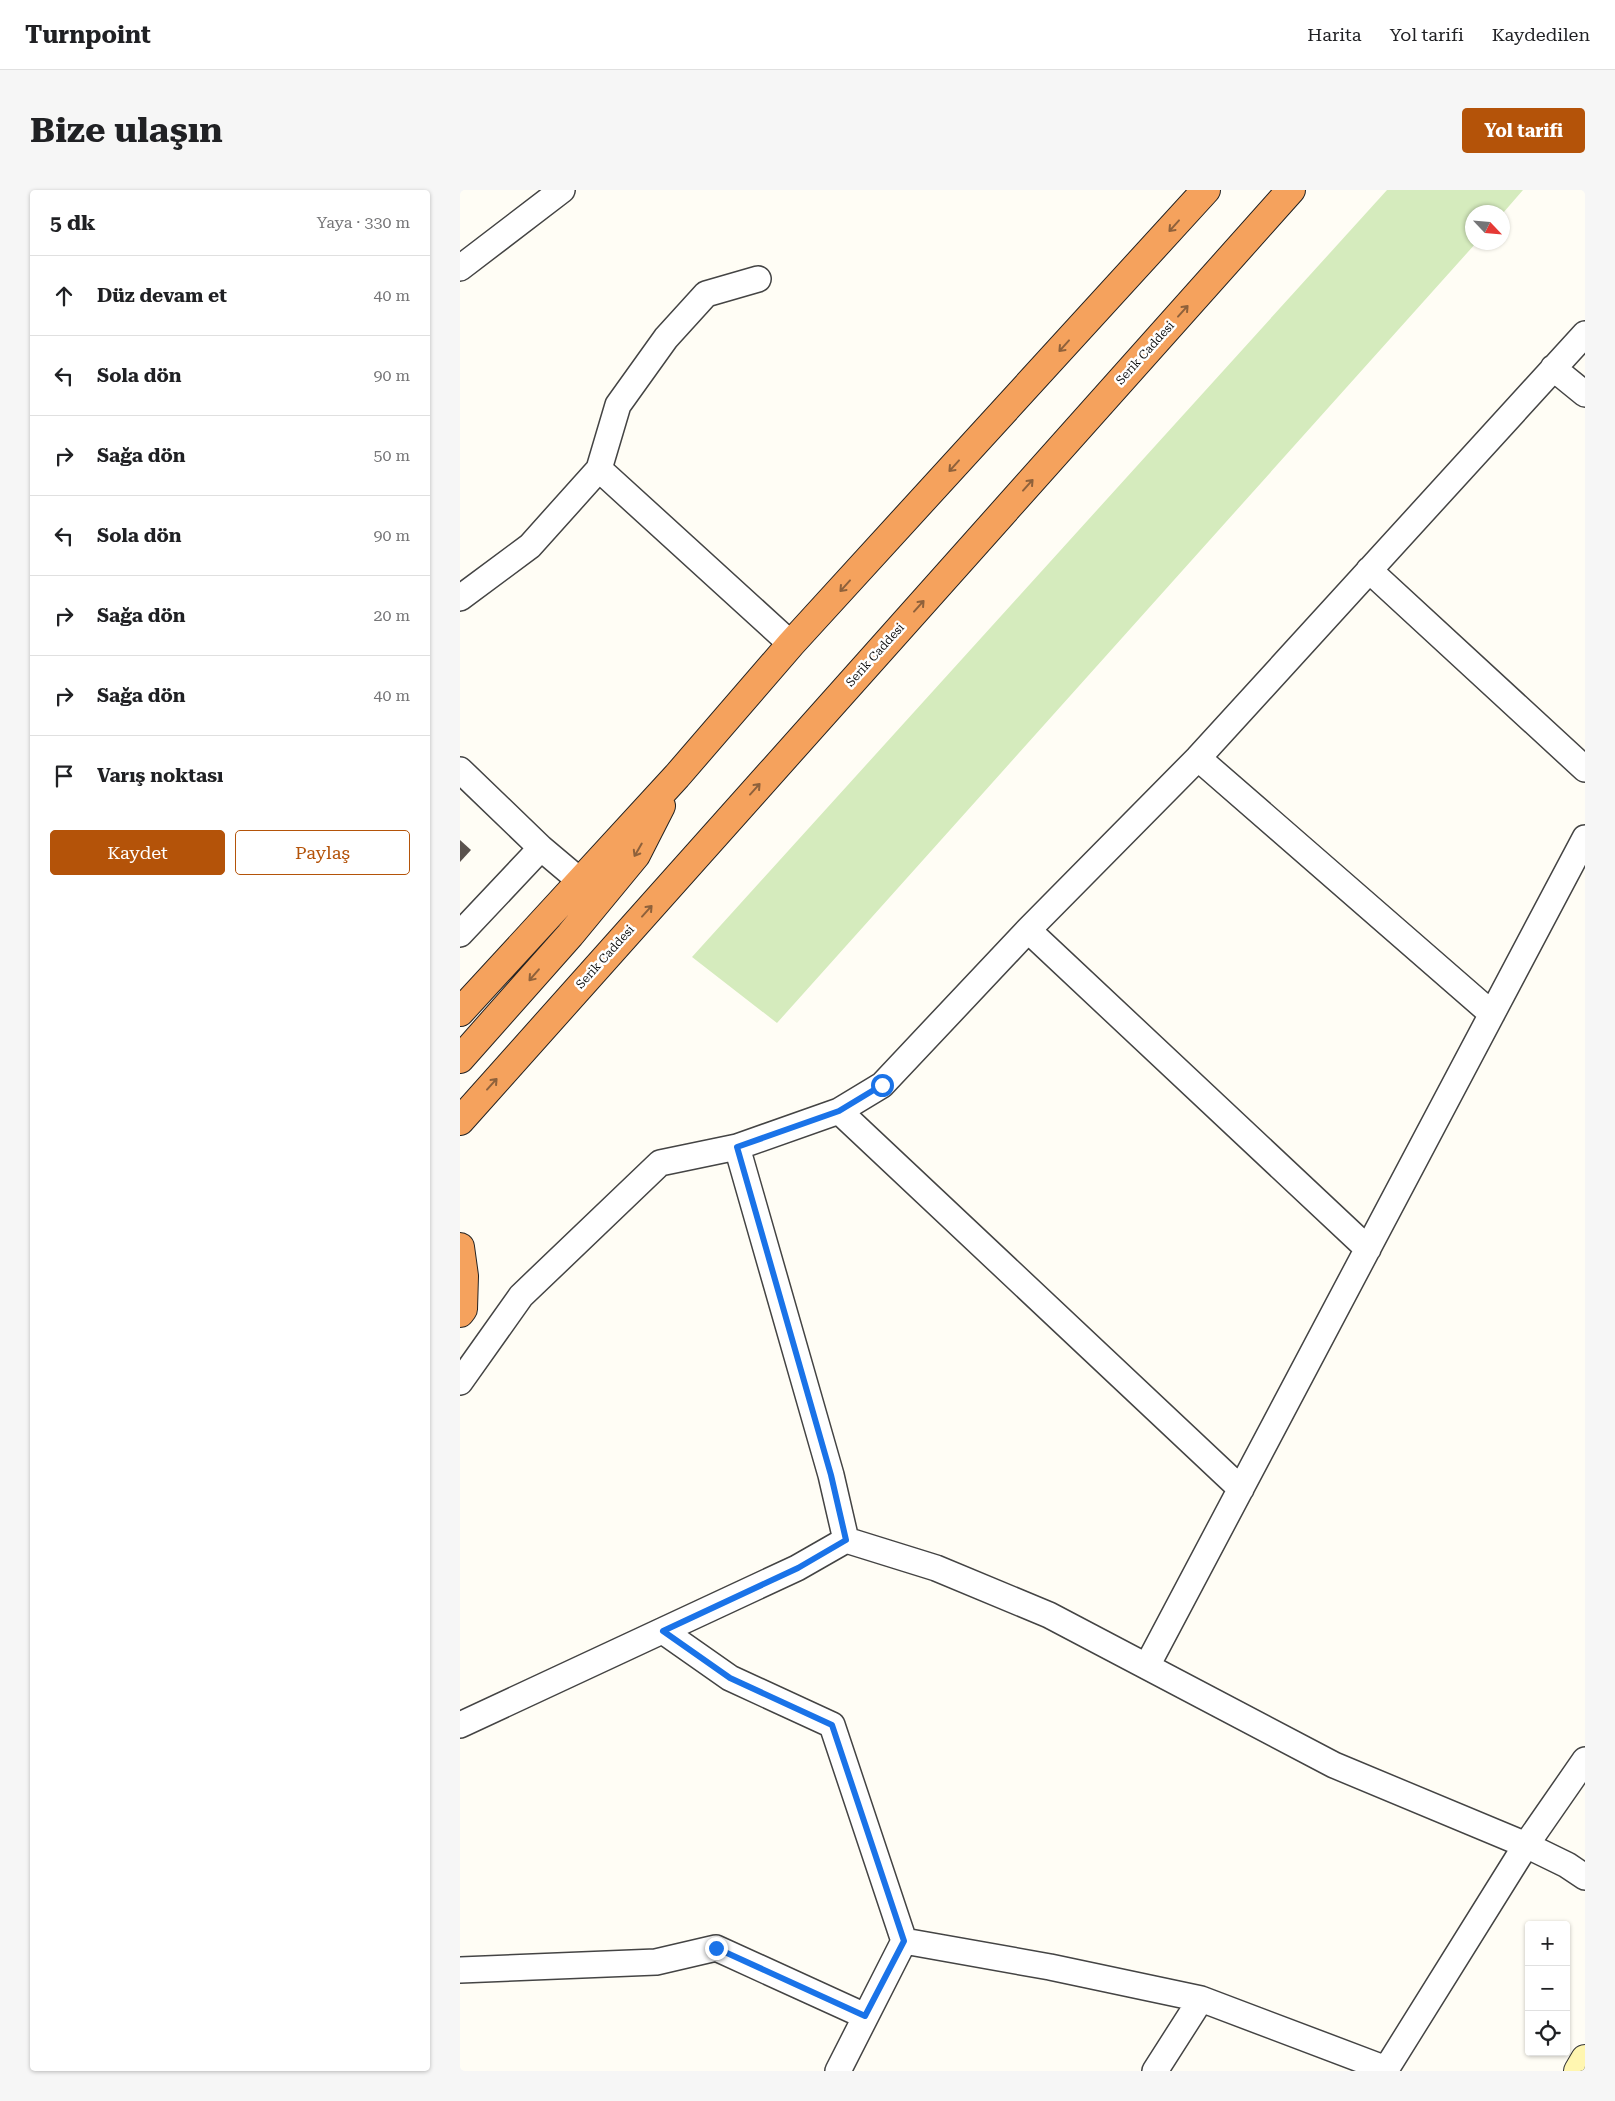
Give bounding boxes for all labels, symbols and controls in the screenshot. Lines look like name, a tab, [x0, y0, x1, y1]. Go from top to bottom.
text: Turnpoint	[25, 21, 151, 49]
text: Harita	[1307, 24, 1361, 45]
text: Yol tarifi	[1389, 24, 1464, 45]
text: Kaydedilen	[1492, 24, 1590, 45]
button: Yol tarifi	[1462, 108, 1585, 153]
text: Bize ulaşın	[30, 110, 223, 151]
north arrow	[1465, 205, 1510, 250]
text: 5 dk	[50, 211, 96, 235]
text: Yaya · 330 m	[317, 213, 410, 232]
one-way arrow	[1168, 219, 1180, 232]
icon: ahead	[50, 282, 78, 310]
text: Düz devam et	[97, 284, 227, 307]
text: 40 m	[373, 286, 410, 305]
one-way arrow	[1177, 305, 1188, 318]
street label: Serik Caddesi	[1113, 318, 1177, 387]
one-way arrow	[1058, 339, 1070, 352]
icon: left	[50, 362, 78, 390]
text: Sola dön	[97, 364, 182, 387]
text: 90 m	[373, 366, 410, 385]
icon: right	[50, 442, 78, 470]
text: Sağa dön	[97, 444, 185, 467]
text: 50 m	[373, 446, 410, 465]
one-way arrow	[948, 459, 960, 472]
one-way arrow	[1022, 478, 1033, 491]
icon: left	[50, 522, 78, 550]
text: Sola dön	[97, 524, 182, 547]
text: 90 m	[373, 526, 410, 545]
one-way arrow	[839, 579, 851, 592]
one-way arrow	[913, 599, 925, 612]
icon: right	[50, 602, 78, 630]
text: Sağa dön	[97, 604, 185, 627]
text: 20 m	[373, 606, 410, 625]
street label: Serik Caddesi	[843, 620, 907, 689]
icon: right	[50, 682, 78, 710]
text: Sağa dön	[97, 684, 185, 707]
text: 40 m	[373, 686, 410, 705]
icon: arrive	[50, 762, 78, 790]
text: Varış noktası	[97, 764, 223, 787]
one-way arrow	[749, 783, 761, 796]
button: Kaydet	[50, 830, 225, 875]
button: Paylaş	[235, 830, 410, 875]
one-way arrow	[632, 843, 642, 857]
one-way arrow	[641, 904, 653, 917]
street label: Serik Caddesi	[573, 922, 637, 991]
one-way arrow	[528, 969, 540, 982]
route start	[871, 1074, 894, 1097]
one-way arrow	[486, 1077, 498, 1090]
map controls	[1525, 1921, 1570, 2056]
button: +	[1525, 1921, 1570, 1966]
route end	[705, 1937, 728, 1960]
button: −	[1525, 1966, 1570, 2011]
button: locate	[1525, 2011, 1570, 2056]

